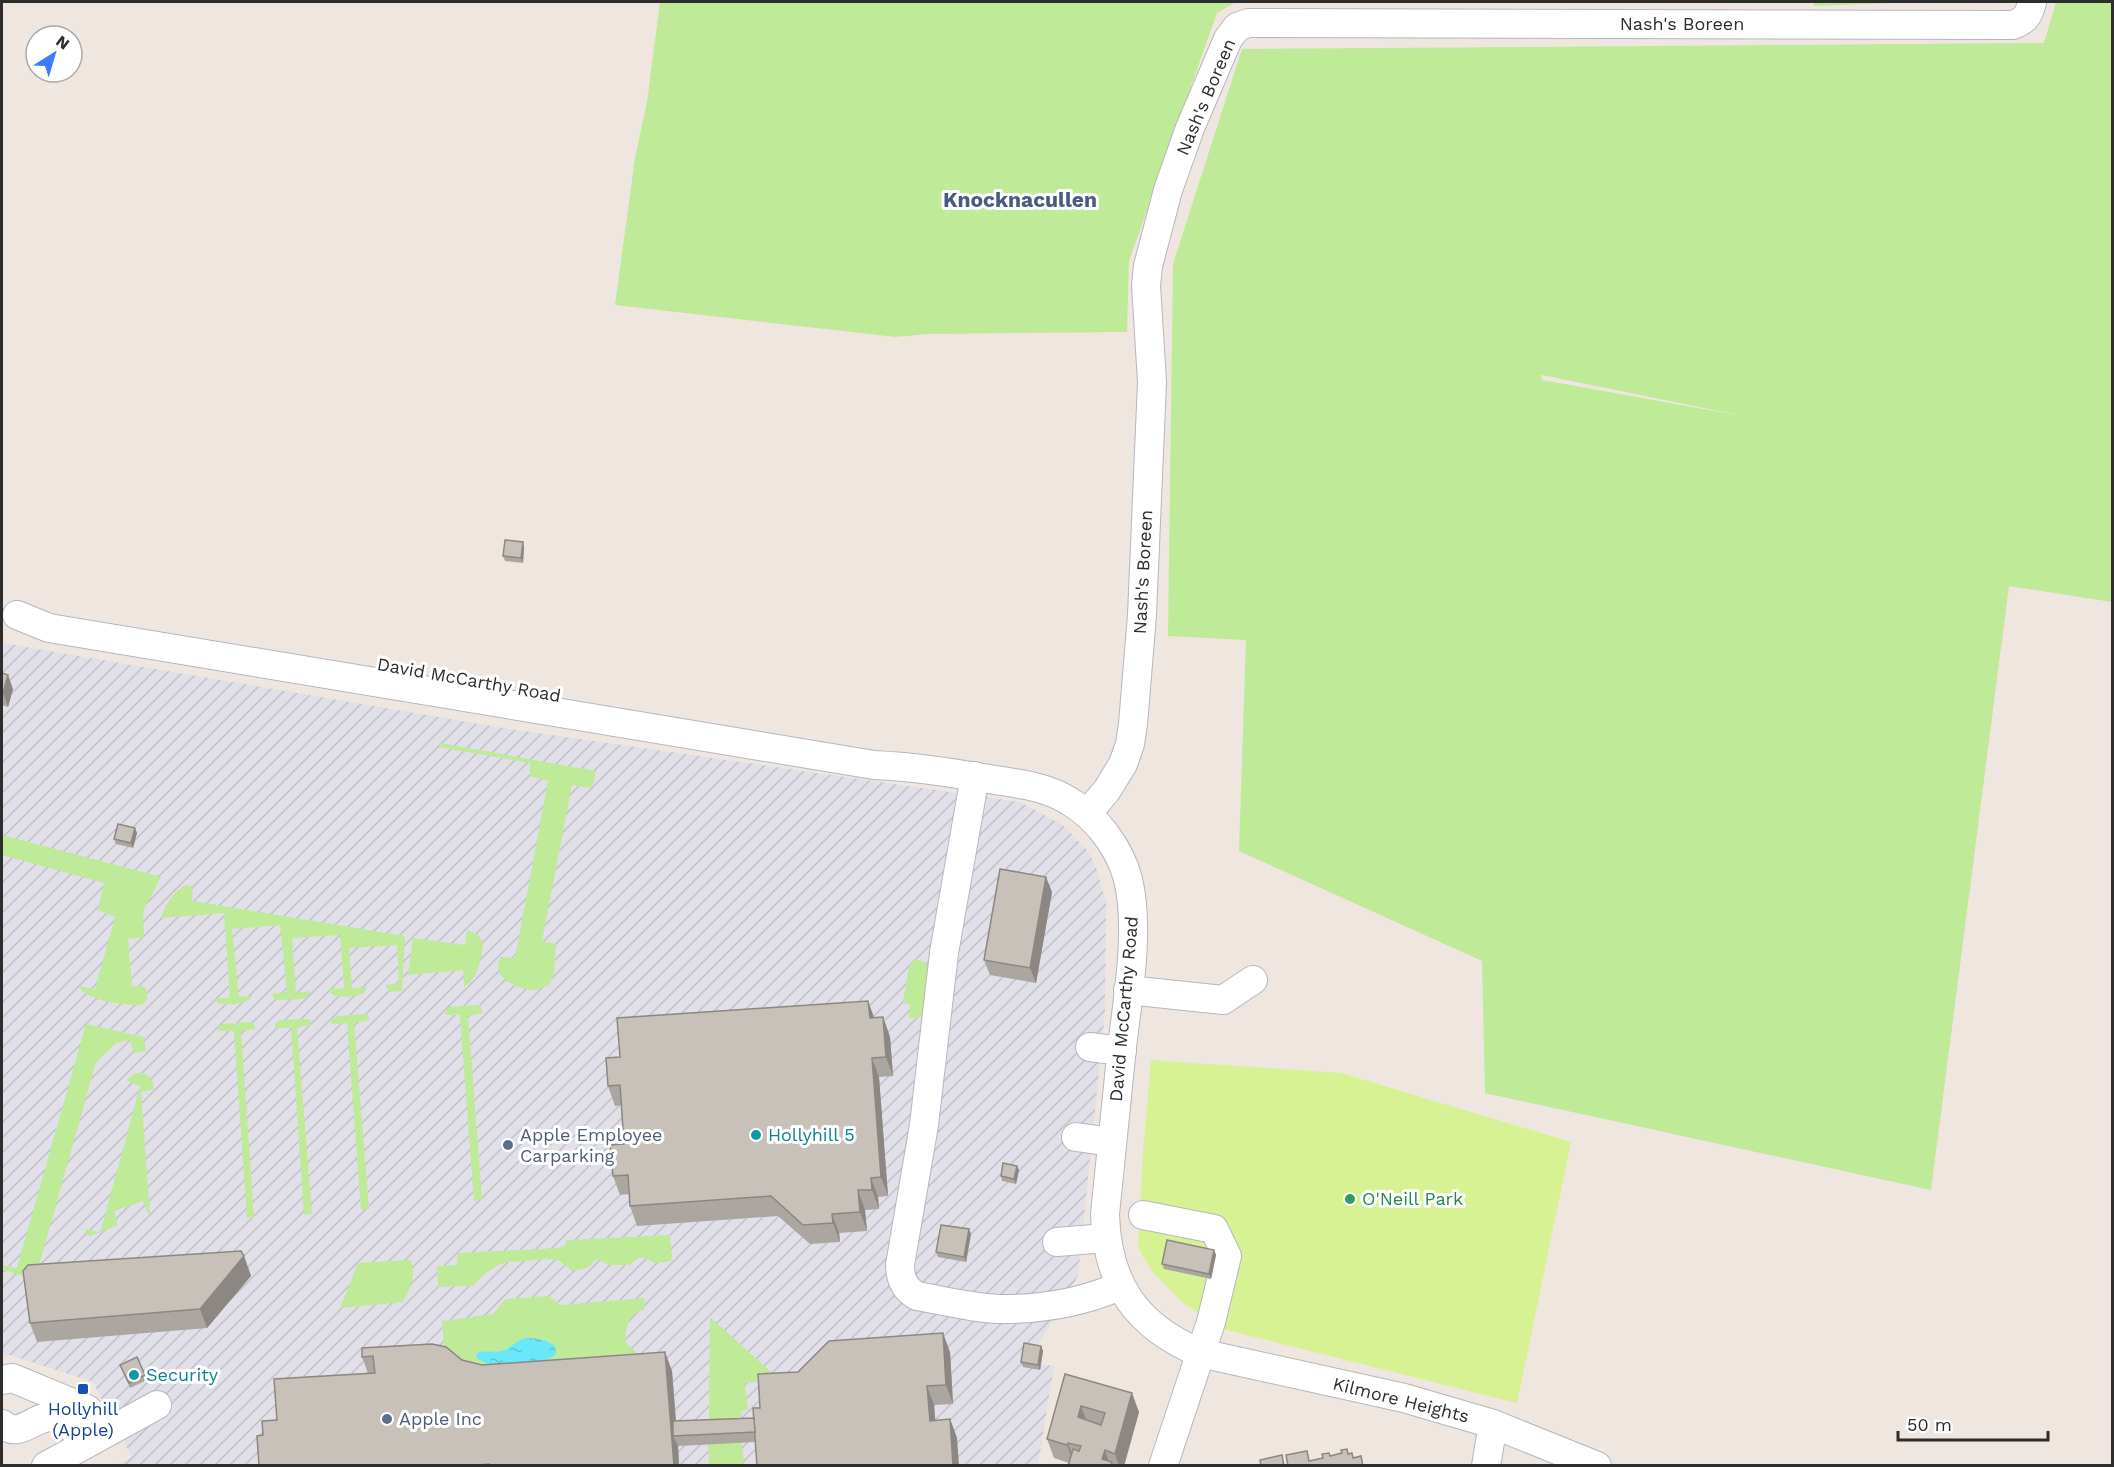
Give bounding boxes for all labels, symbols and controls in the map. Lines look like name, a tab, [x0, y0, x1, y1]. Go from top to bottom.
street label: Nash's Boreen	[1620, 13, 1744, 34]
north arrow	[24, 24, 84, 84]
text: N	[52, 31, 73, 54]
street label: Nash's Boreen	[1172, 35, 1240, 158]
district label: Knocknacullen	[943, 187, 1097, 212]
street label: Nash's Boreen	[1129, 509, 1156, 635]
street label: David McCarthy Road	[376, 653, 563, 706]
street label: David McCarthy Road	[1105, 915, 1142, 1103]
place label: Apple Employee Carparking	[520, 1124, 663, 1166]
place label: Hollyhill 5	[768, 1124, 855, 1145]
marker: Hollyhill 5	[749, 1128, 763, 1142]
marker: Apple Employee Carparking	[501, 1138, 515, 1152]
place label: O'Neill Park	[1362, 1188, 1463, 1209]
marker: O'Neill Park	[1343, 1192, 1357, 1206]
place label: Security	[146, 1364, 219, 1385]
marker: Security	[127, 1368, 141, 1382]
street label: Kilmore Heights	[1331, 1372, 1471, 1427]
marker: Hollyhill (Apple)	[76, 1382, 90, 1396]
place label: Hollyhill (Apple)	[48, 1398, 119, 1440]
scale bar	[1898, 1404, 2048, 1442]
place label: Apple Inc	[399, 1408, 482, 1429]
marker: Apple Inc	[380, 1412, 394, 1426]
text: 50 m	[1907, 1414, 1952, 1435]

